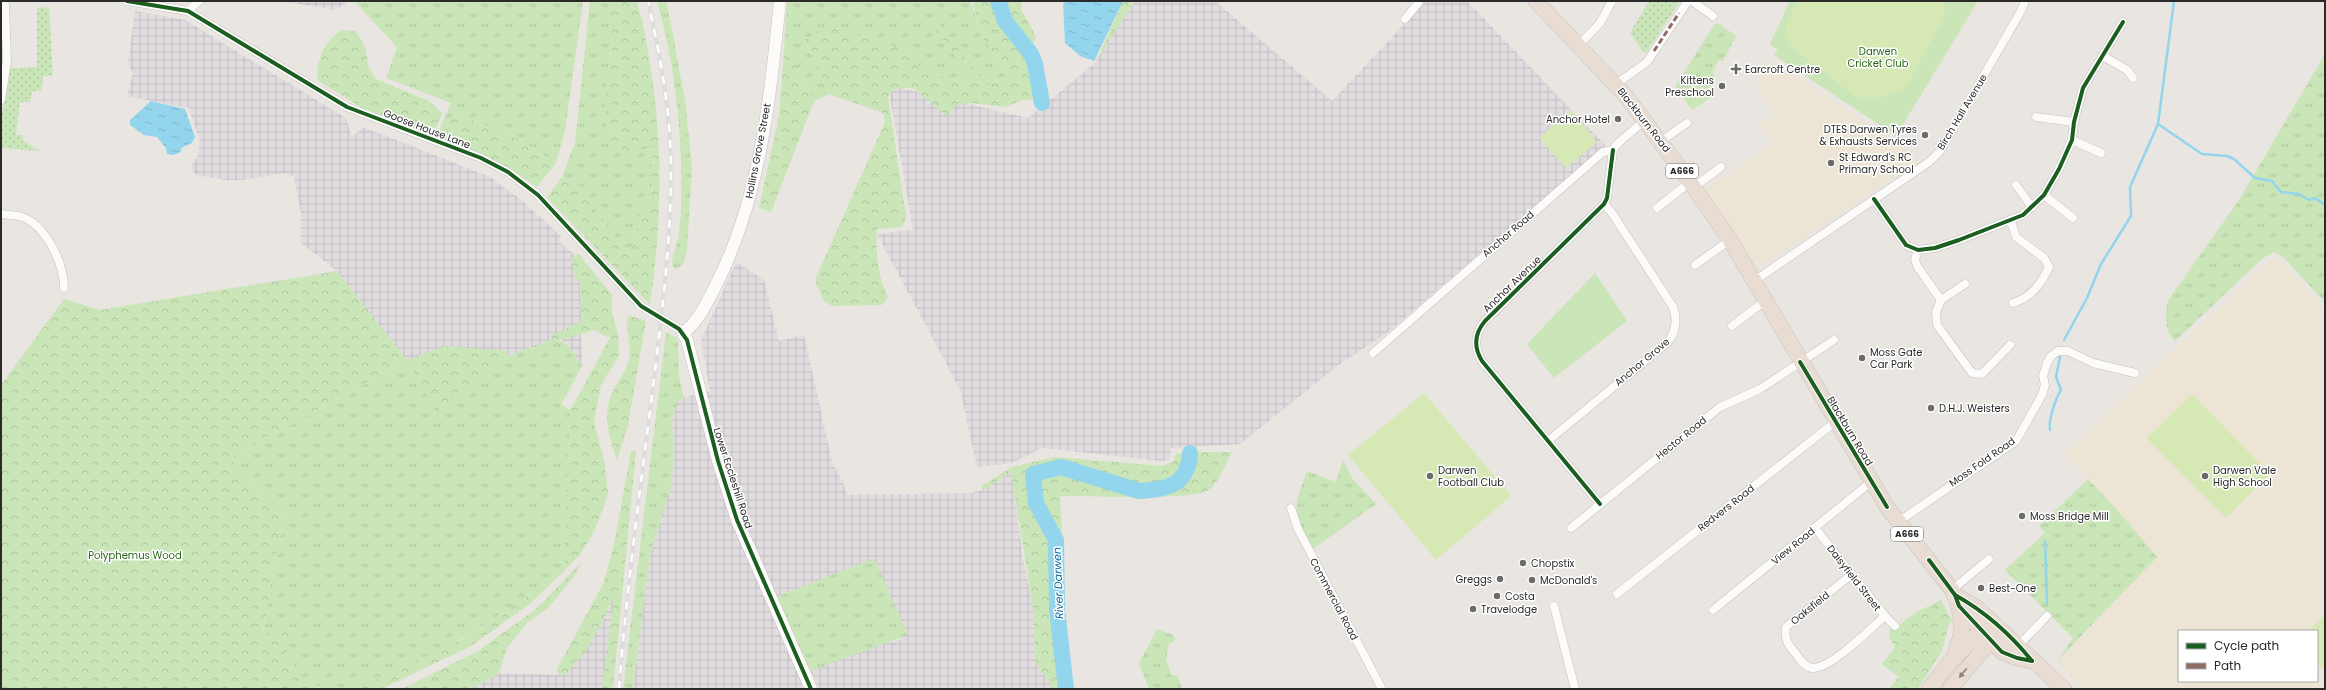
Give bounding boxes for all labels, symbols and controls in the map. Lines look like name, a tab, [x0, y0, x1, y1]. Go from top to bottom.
park label: Darwen Cricket Club	[1848, 44, 1909, 71]
place label: Earcroft Centre	[1745, 62, 1820, 77]
marker: Earcroft Centre	[1730, 63, 1742, 75]
street label: Birch Hall Avenue	[1933, 71, 1991, 153]
place label: Kittens Preschool	[1665, 73, 1714, 100]
marker: Kittens Preschool	[1717, 81, 1727, 91]
street label: Blackburn Road	[1614, 84, 1674, 156]
street label: Hollins Grove Street	[741, 102, 775, 200]
street label: Goose House Lane	[381, 105, 473, 153]
place label: Anchor Hotel	[1546, 112, 1610, 127]
marker: Anchor Hotel	[1613, 114, 1623, 124]
place label: DTES Darwen Tyres & Exhausts Services	[1819, 122, 1917, 149]
marker: DTES Darwen Tyres & Exhausts Services	[1920, 130, 1930, 140]
place label: St Edward's RC Primary School	[1839, 150, 1914, 177]
marker: St Edward's RC Primary School	[1826, 158, 1836, 168]
road number: A666	[1666, 164, 1698, 178]
street label: Anchor Road	[1479, 207, 1537, 261]
street label: Anchor Avenue	[1479, 252, 1545, 316]
street label: Anchor Grove	[1611, 334, 1673, 390]
place label: Moss Gate Car Park	[1870, 345, 1923, 372]
marker: Moss Gate Car Park	[1857, 353, 1867, 363]
street label: Blackburn Road	[1823, 393, 1877, 469]
place label: D.H.J. Weisters	[1939, 401, 2010, 416]
marker: D.H.J. Weisters	[1926, 403, 1936, 413]
street label: Hector Road	[1652, 413, 1710, 463]
street label: Lower Eccleshill Road	[710, 426, 756, 530]
street label: Moss Fold Road	[1946, 434, 2018, 490]
place label: Darwen Football Club	[1438, 463, 1504, 490]
place label: Darwen Vale High School	[2213, 463, 2276, 490]
marker: Darwen Football Club	[1425, 471, 1435, 481]
marker: Darwen Vale High School	[2200, 471, 2210, 481]
street label: Redvers Road	[1694, 481, 1758, 535]
place label: Moss Bridge Mill	[2030, 509, 2109, 524]
marker: Moss Bridge Mill	[2017, 511, 2027, 521]
street label: View Road	[1768, 524, 1818, 568]
road number: A666	[1891, 527, 1923, 541]
street label: Daisyfield Street	[1823, 542, 1885, 615]
water label: River Darwen	[1049, 547, 1067, 619]
park label: Polyphemus Wood	[88, 548, 182, 563]
street label: Commercial Road	[1306, 555, 1362, 643]
place label: Chopstix	[1531, 556, 1575, 571]
marker: Chopstix	[1518, 558, 1528, 568]
place label: Greggs	[1456, 572, 1492, 587]
place label: McDonald's	[1540, 573, 1597, 588]
marker: Greggs	[1495, 574, 1505, 584]
marker: McDonald's	[1527, 575, 1537, 585]
place label: Best-One	[1989, 581, 2036, 596]
marker: Best-One	[1976, 583, 1986, 593]
street label: Oaksfield	[1787, 588, 1833, 628]
place label: Costa	[1505, 589, 1535, 604]
marker: Costa	[1492, 591, 1502, 601]
place label: Travelodge	[1481, 602, 1537, 617]
marker: Travelodge	[1468, 604, 1478, 614]
legend	[2178, 630, 2318, 682]
text: Cycle path	[2214, 637, 2279, 654]
text: Path	[2214, 657, 2241, 674]
one-way arrow	[1958, 667, 1967, 678]

